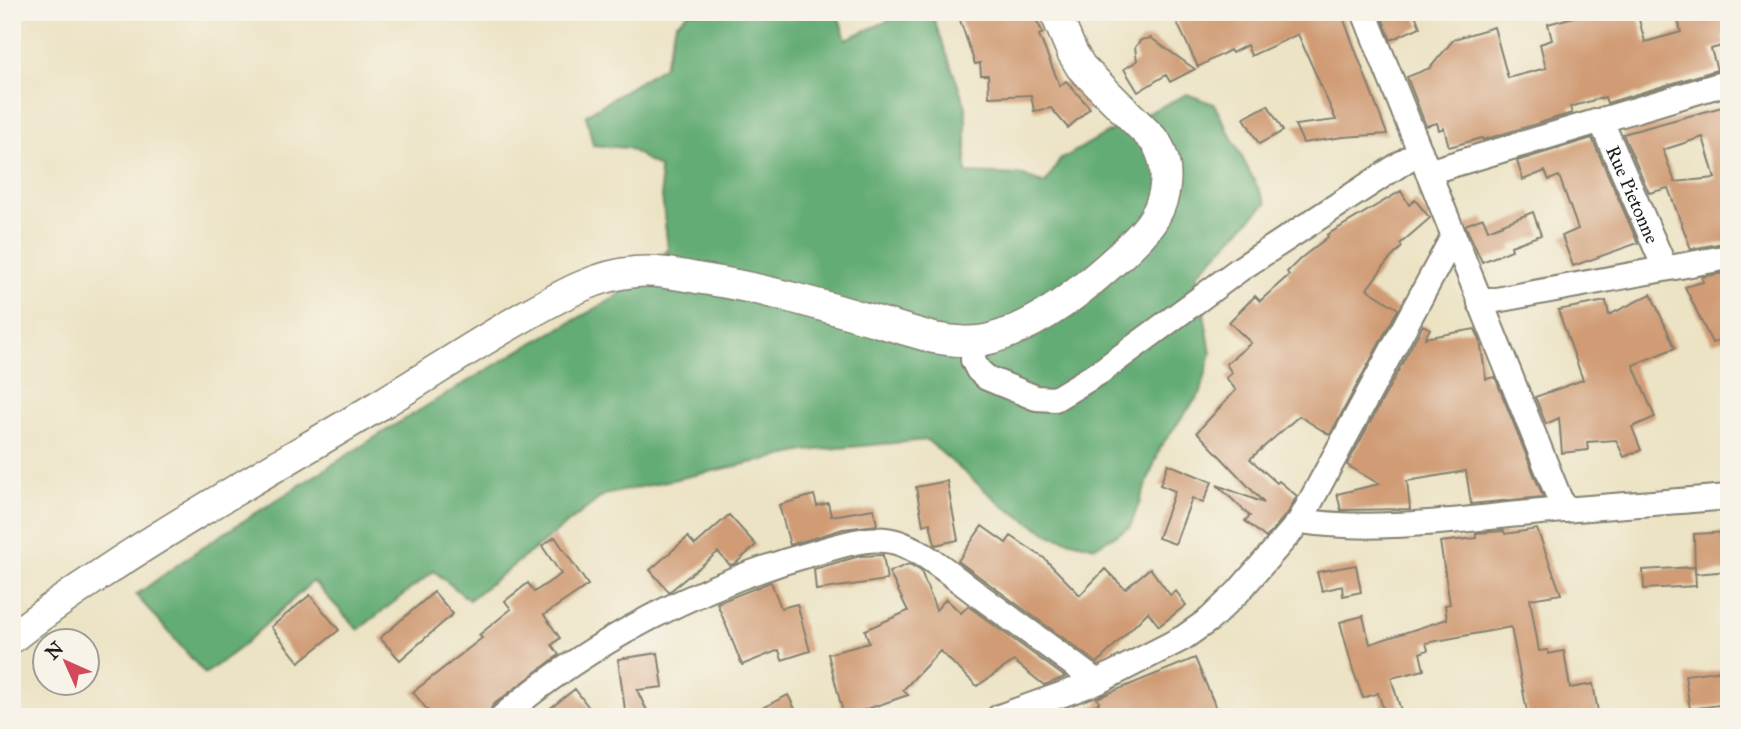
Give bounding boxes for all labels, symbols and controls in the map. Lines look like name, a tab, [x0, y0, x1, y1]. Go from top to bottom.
street label: Rue Pietonne	[1601, 142, 1664, 247]
north arrow	[32, 628, 102, 698]
text: N	[40, 636, 68, 664]

